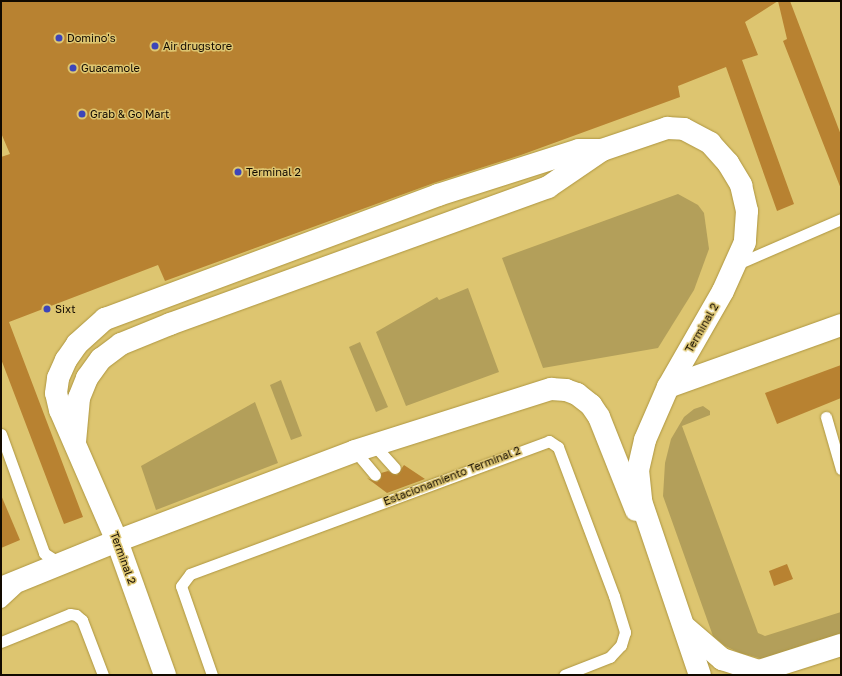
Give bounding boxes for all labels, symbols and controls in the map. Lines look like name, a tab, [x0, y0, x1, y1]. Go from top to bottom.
place label: Domino's	[67, 31, 115, 45]
marker: Domino's	[54, 33, 64, 43]
place label: Air drugstore	[163, 39, 232, 53]
marker: Air drugstore	[150, 41, 160, 51]
place label: Guacamole	[81, 61, 140, 75]
marker: Guacamole	[68, 63, 78, 73]
place label: Grab & Go Mart	[90, 107, 169, 121]
marker: Grab & Go Mart	[77, 109, 87, 119]
place label: Terminal 2	[246, 165, 301, 179]
marker: Terminal 2	[233, 167, 243, 177]
street label: Terminal 2	[683, 301, 721, 355]
place label: Sixt	[55, 302, 76, 316]
marker: Sixt	[42, 304, 52, 314]
street label: Estacionamiento Terminal 2	[382, 444, 522, 508]
street label: Terminal 2	[107, 530, 139, 586]

